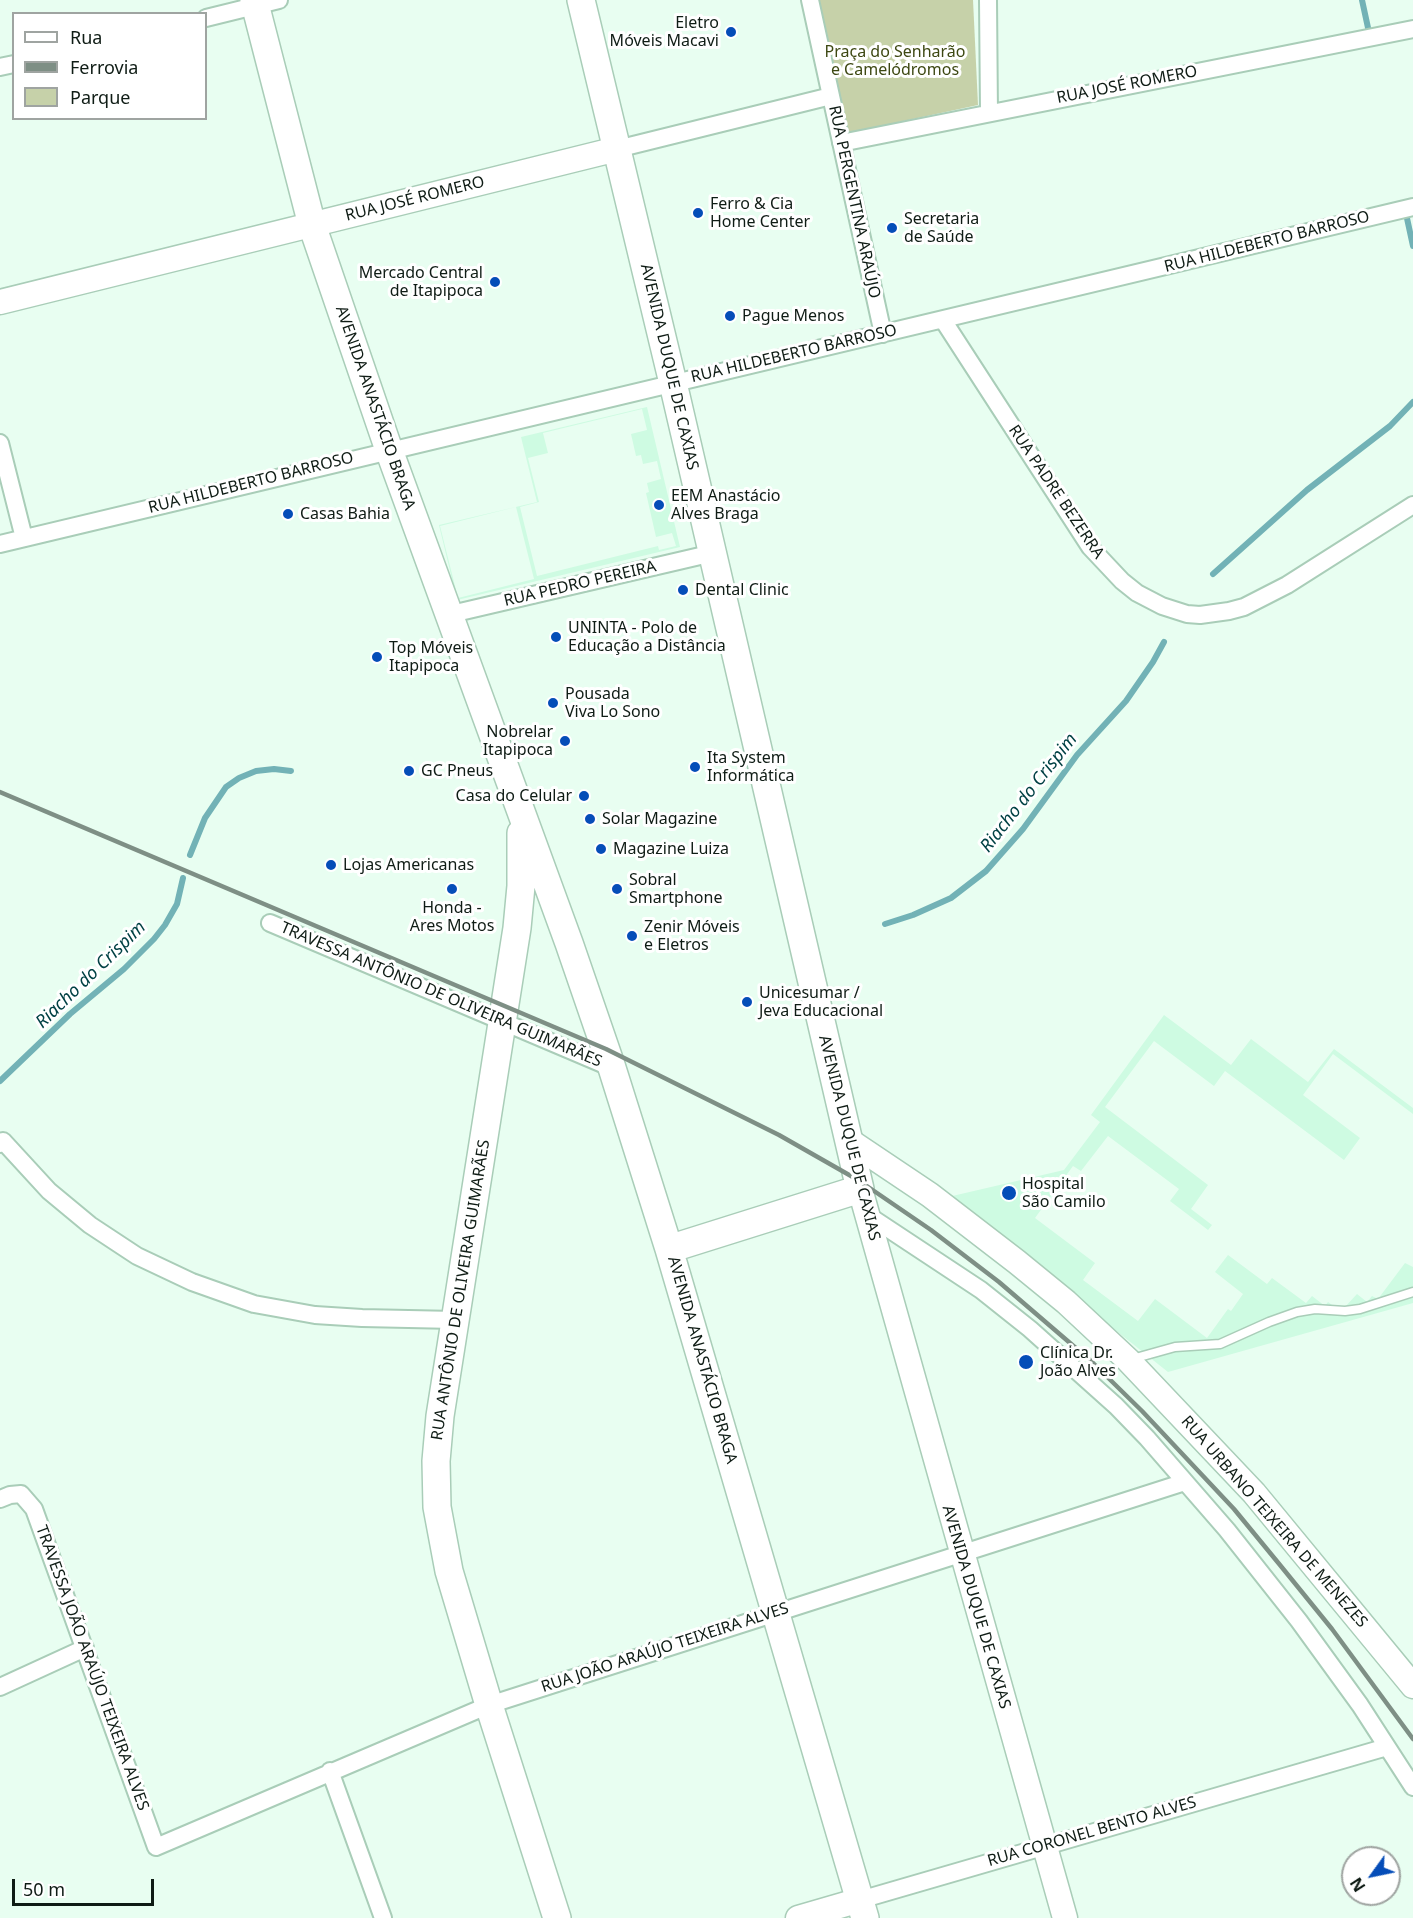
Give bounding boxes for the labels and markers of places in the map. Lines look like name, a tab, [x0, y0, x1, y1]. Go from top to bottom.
place label: Eletro Móveis Macavi	[610, 13, 719, 51]
marker: Eletro Móveis Macavi	[724, 25, 738, 39]
place label: Ferro & Cia Home Center	[710, 194, 810, 232]
marker: Ferro & Cia Home Center	[691, 206, 705, 220]
place label: Secretaria de Saúde	[904, 209, 979, 247]
marker: Secretaria de Saúde	[885, 221, 899, 235]
place label: Mercado Central de Itapipoca	[359, 263, 483, 301]
marker: Mercado Central de Itapipoca	[488, 275, 502, 289]
place label: Pague Menos	[742, 306, 844, 326]
marker: Pague Menos	[723, 309, 737, 323]
place label: EEM Anastácio Alves Braga	[671, 486, 780, 524]
marker: EEM Anastácio Alves Braga	[652, 498, 666, 512]
place label: Casas Bahia	[300, 504, 390, 524]
marker: Casas Bahia	[281, 507, 295, 521]
place label: Dental Clinic	[695, 580, 789, 600]
marker: Dental Clinic	[676, 583, 690, 597]
place label: UNINTA - Polo de Educação a Distância	[568, 618, 726, 656]
marker: UNINTA - Polo de Educação a Distância	[549, 630, 563, 644]
place label: Top Móveis Itapipoca	[389, 638, 473, 676]
marker: Top Móveis Itapipoca	[370, 650, 384, 664]
place label: Pousada Viva Lo Sono	[565, 684, 660, 722]
marker: Pousada Viva Lo Sono	[546, 696, 560, 710]
place label: Nobrelar Itapipoca	[483, 722, 553, 760]
marker: Nobrelar Itapipoca	[558, 734, 572, 748]
place label: Ita System Informática	[707, 748, 795, 786]
marker: Ita System Informática	[688, 760, 702, 774]
place label: GC Pneus	[421, 761, 493, 781]
marker: GC Pneus	[402, 764, 416, 778]
place label: Casa do Celular	[456, 786, 572, 806]
marker: Casa do Celular	[577, 789, 591, 803]
place label: Solar Magazine	[602, 809, 717, 829]
marker: Solar Magazine	[583, 812, 597, 826]
place label: Magazine Luiza	[613, 839, 729, 859]
marker: Magazine Luiza	[594, 842, 608, 856]
place label: Lojas Americanas	[343, 855, 474, 875]
marker: Lojas Americanas	[324, 858, 338, 872]
place label: Sobral Smartphone	[629, 870, 722, 908]
marker: Honda - Ares Motos	[445, 882, 459, 896]
marker: Sobral Smartphone	[610, 882, 624, 896]
place label: Honda - Ares Motos	[410, 898, 494, 936]
place label: Zenir Móveis e Eletros	[644, 917, 740, 955]
marker: Zenir Móveis e Eletros	[625, 929, 639, 943]
place label: Unicesumar / Jeva Educacional	[759, 983, 883, 1021]
marker: Unicesumar / Jeva Educacional	[740, 995, 754, 1009]
place label: Hospital São Camilo	[1022, 1174, 1106, 1212]
marker: Hospital São Camilo	[1000, 1184, 1018, 1202]
place label: Clínica Dr. João Alves	[1040, 1343, 1116, 1381]
marker: Clínica Dr. João Alves	[1017, 1353, 1035, 1371]

